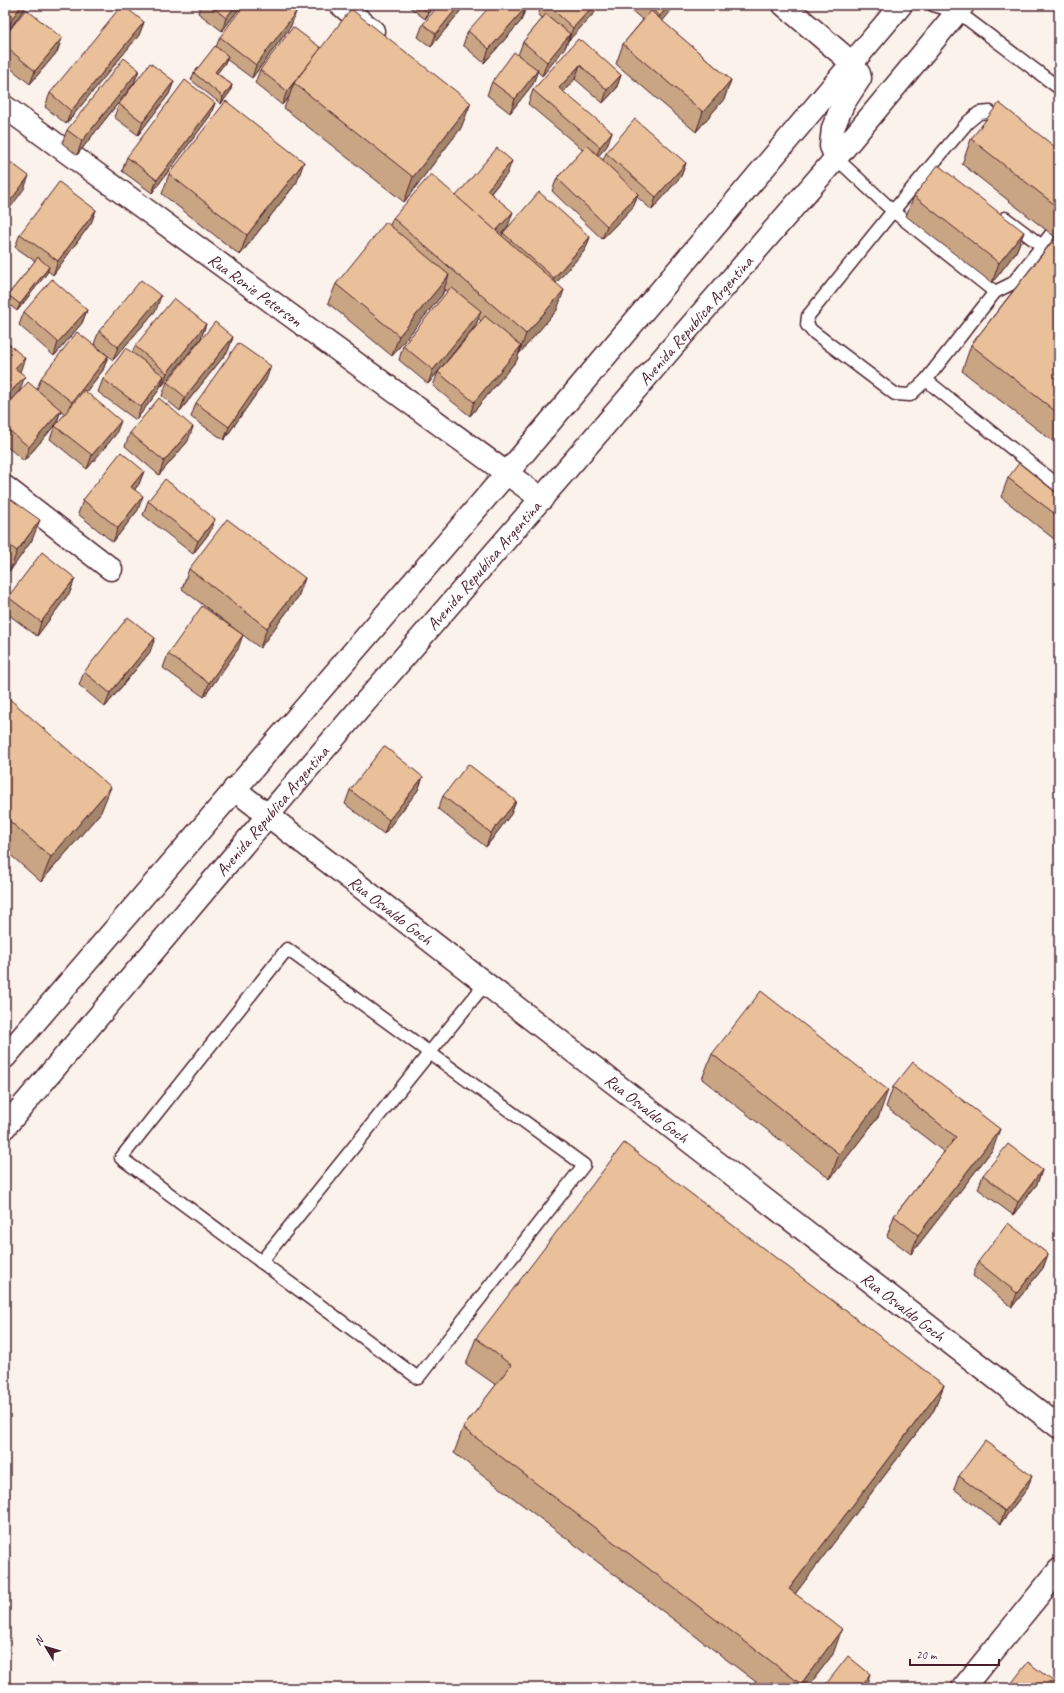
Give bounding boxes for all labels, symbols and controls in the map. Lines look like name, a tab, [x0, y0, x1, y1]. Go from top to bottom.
street label: Rua Ronie Peterson	[204, 249, 306, 332]
street label: Avenida Republica Argentina	[634, 250, 759, 390]
street label: Avenida Republica Argentina	[422, 495, 547, 635]
street label: Avenida Republica Argentina	[211, 740, 335, 881]
street label: Rua Osvaldo Goch	[344, 871, 437, 950]
street label: Rua Osvaldo Goch	[600, 1070, 693, 1148]
street label: Rua Osvaldo Goch	[857, 1268, 949, 1346]
north arrow	[26, 1627, 66, 1667]
text: N	[31, 1632, 47, 1648]
scale bar	[910, 1641, 999, 1667]
text: 20 m	[916, 1647, 938, 1663]

